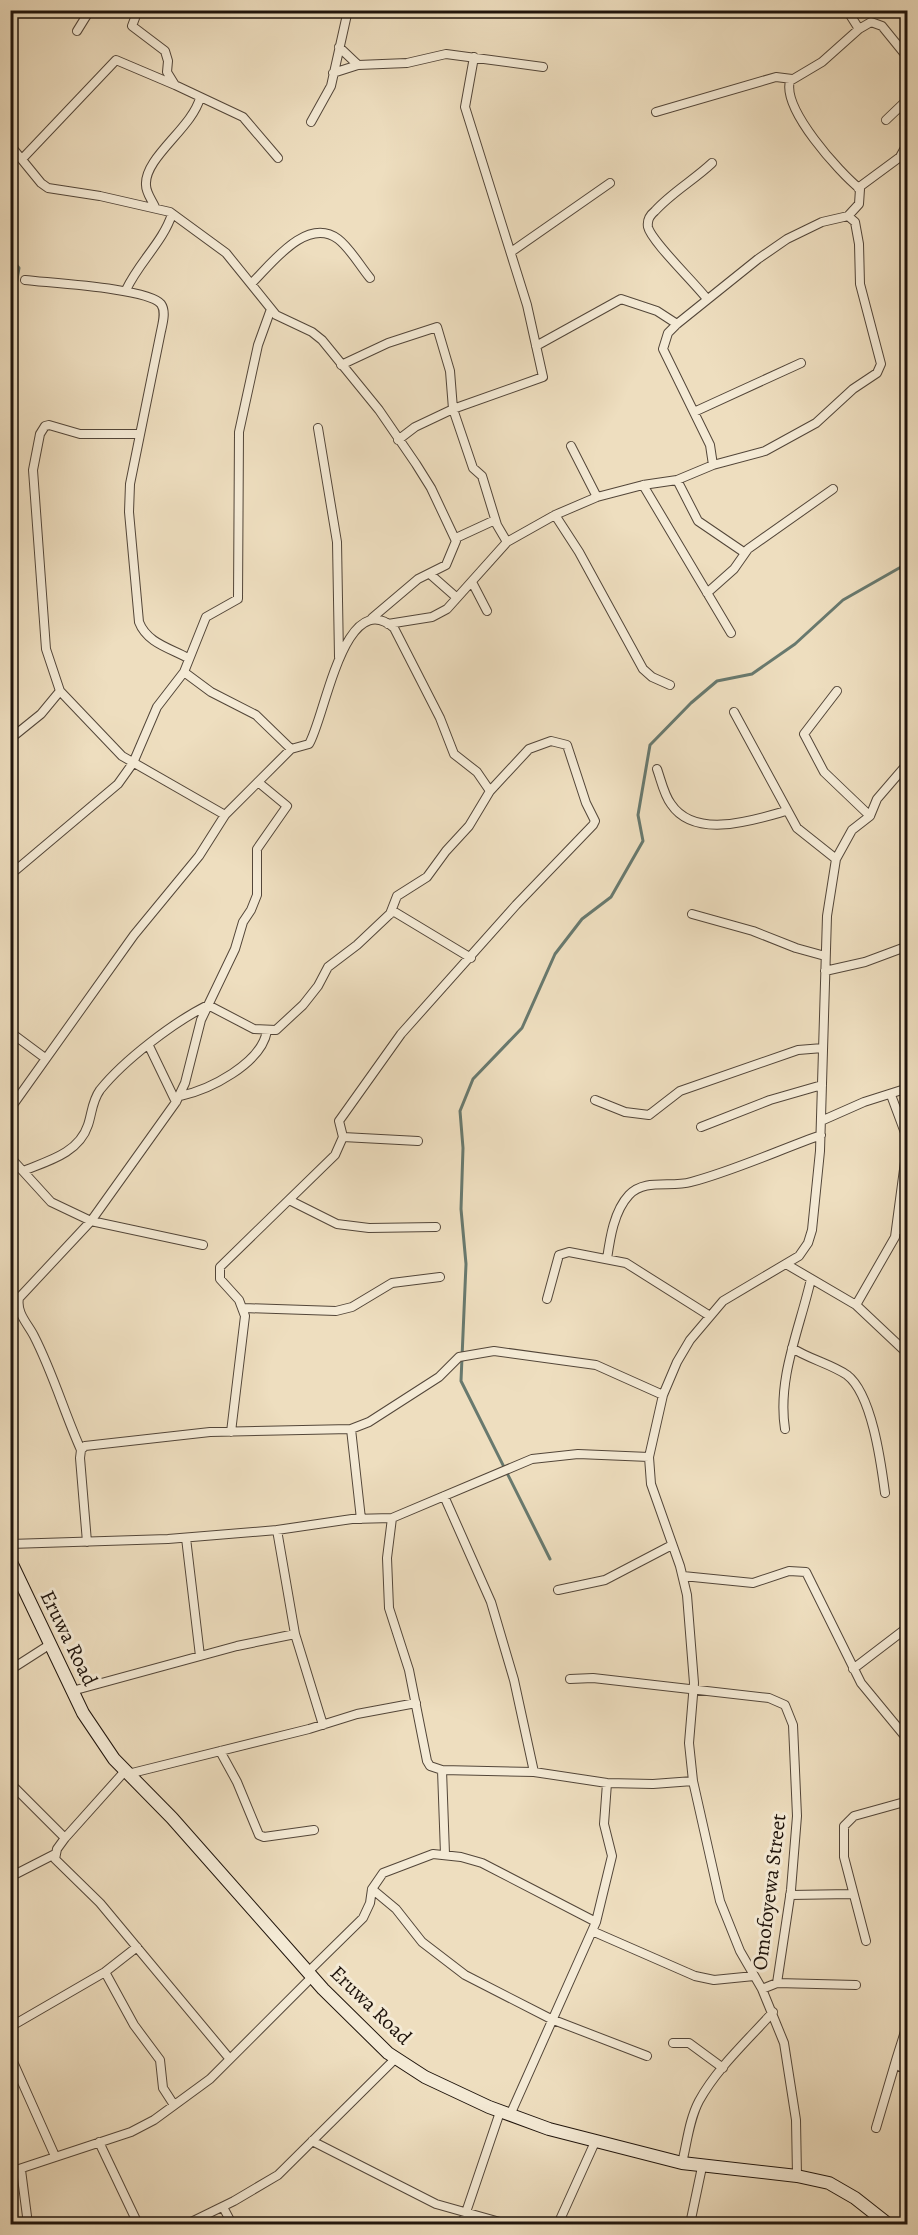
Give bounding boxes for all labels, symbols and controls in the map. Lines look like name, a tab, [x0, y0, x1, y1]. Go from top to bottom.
street label: Eruwa Road	[34, 1585, 105, 1691]
street label: Omofoyewa Street	[745, 1812, 793, 1972]
street label: Eruwa Road	[324, 1959, 418, 2051]

